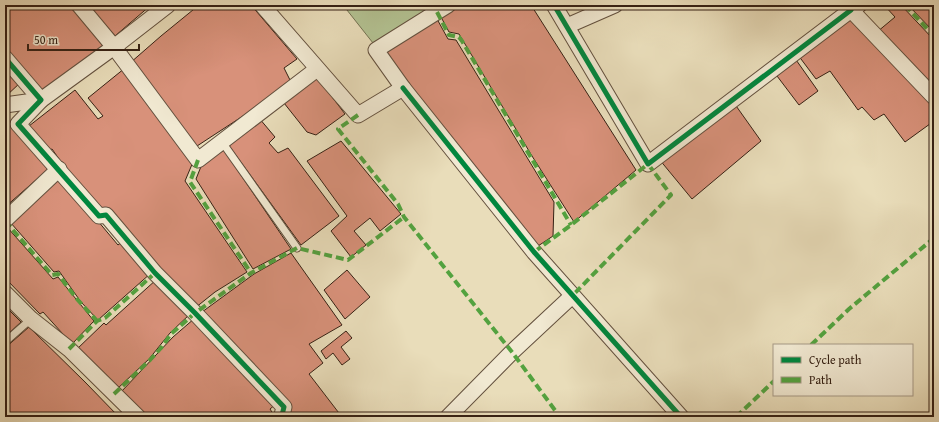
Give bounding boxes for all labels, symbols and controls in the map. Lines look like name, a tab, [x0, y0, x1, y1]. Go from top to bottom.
scale bar	[28, 26, 139, 52]
text: 50 m	[34, 31, 58, 48]
legend	[773, 344, 913, 396]
text: Cycle path	[809, 351, 862, 368]
text: Path	[809, 371, 832, 388]

